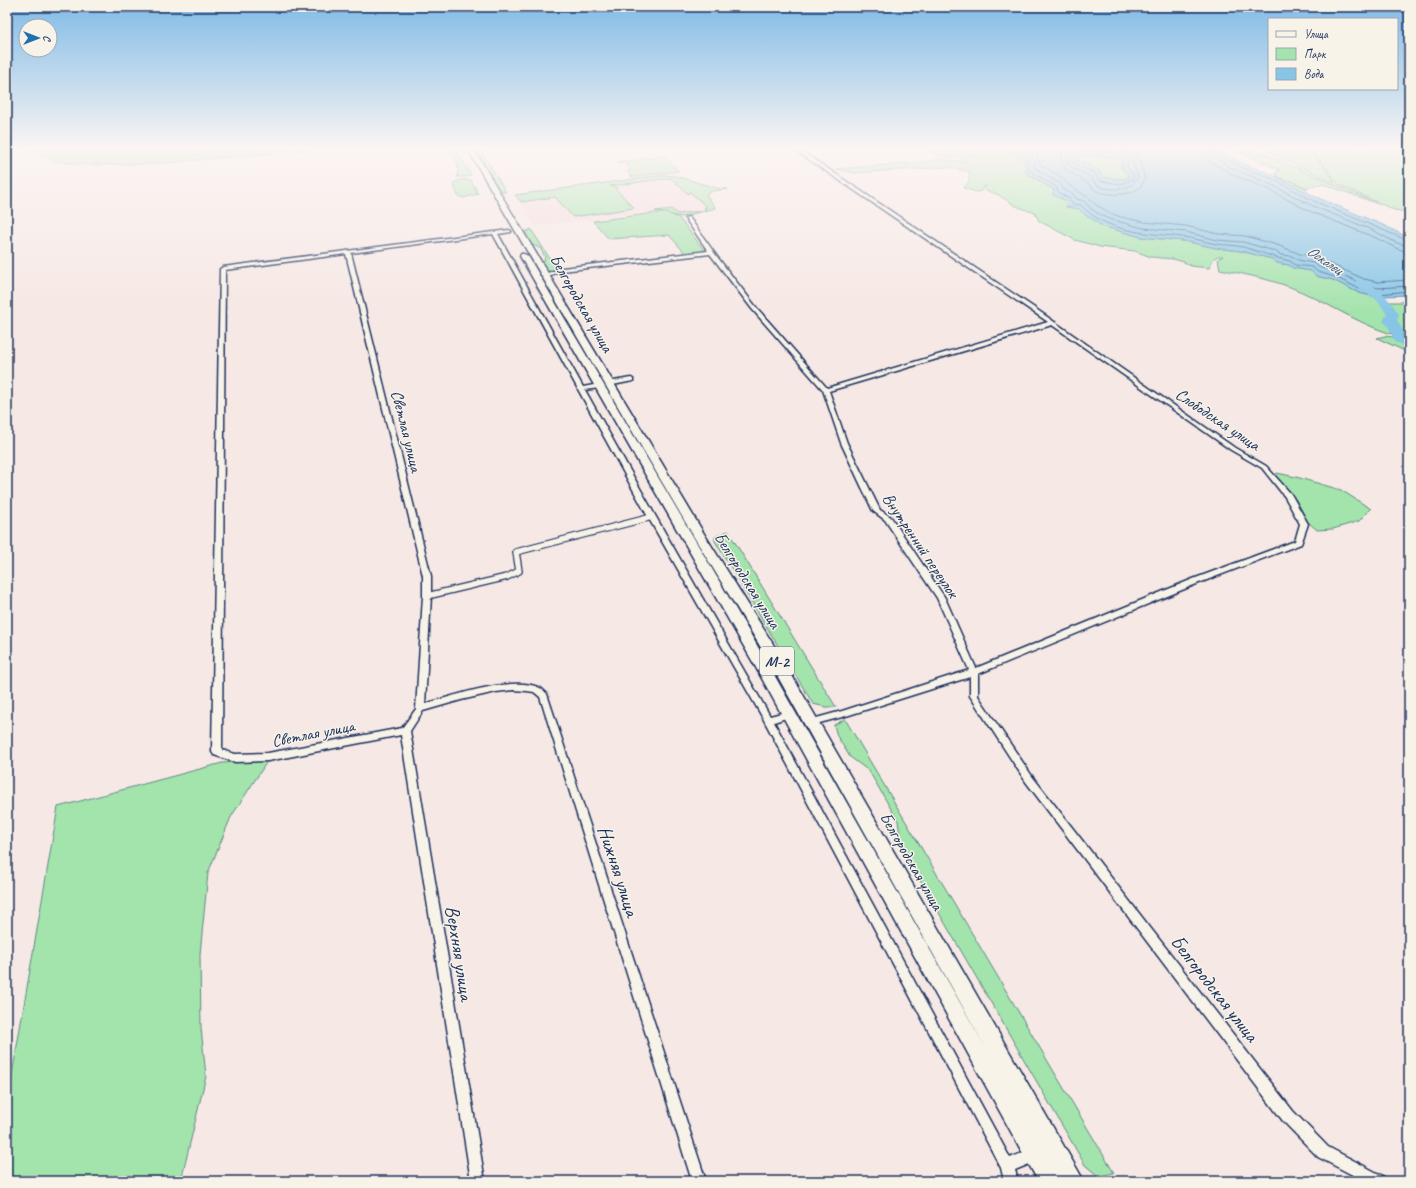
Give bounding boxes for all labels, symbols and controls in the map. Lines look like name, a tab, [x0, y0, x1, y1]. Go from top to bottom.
north arrow	[18, 18, 58, 58]
legend	[1268, 18, 1398, 90]
text: Улица	[1304, 26, 1329, 42]
text: С	[41, 35, 55, 42]
text: Парк	[1304, 46, 1327, 62]
text: Вода	[1304, 66, 1325, 82]
water label: Осколец	[1303, 242, 1348, 280]
street label: Белгородская улица	[545, 251, 619, 357]
street label: Слободская улица	[1171, 383, 1265, 456]
street label: Светлая улица	[386, 388, 427, 476]
street label: Внутренний переулок	[878, 489, 964, 603]
street label: Белгородская улица	[710, 528, 786, 633]
road number: М-2	[760, 647, 794, 675]
street label: Светлая улица	[270, 715, 358, 752]
street label: Белгородская улица	[875, 809, 949, 915]
street label: Нижняя улица	[592, 823, 645, 921]
street label: Верхняя улица	[440, 904, 480, 1004]
street label: Белгородская улица	[1165, 930, 1265, 1048]

